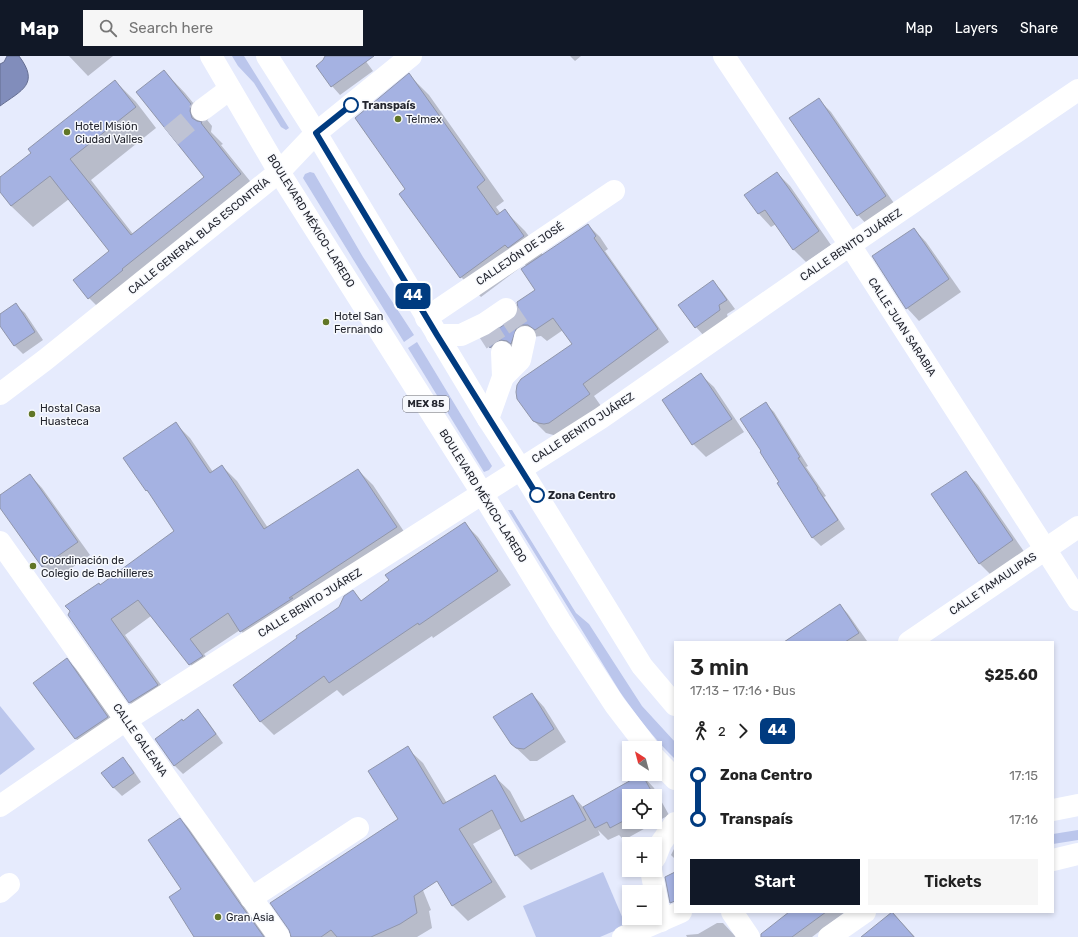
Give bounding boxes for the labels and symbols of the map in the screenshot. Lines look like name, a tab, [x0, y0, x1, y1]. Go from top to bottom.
marker: Transpaís	[343, 97, 359, 113]
place label: Transpaís	[362, 99, 416, 112]
place label: Telmex	[406, 113, 442, 126]
marker: Telmex	[393, 114, 403, 124]
place label: Hotel Misión Ciudad Valles	[75, 120, 143, 146]
marker: Hotel Misión Ciudad Valles	[62, 127, 72, 137]
street label: BOULEVARD MÉXICO-LAREDO	[265, 152, 357, 290]
street label: CALLE GENERAL BLAS ESCONTRÍA	[126, 174, 273, 297]
street label: CALLE BENITO JUÁREZ	[798, 206, 905, 284]
street label: CALLEJÓN DE JOSÉ	[474, 220, 567, 288]
street label: CALLE JUAN SARABIA	[865, 275, 939, 379]
line badge: 44	[395, 283, 431, 309]
place label: Hotel San Fernando	[334, 310, 384, 336]
marker: Hotel San Fernando	[321, 317, 331, 327]
street label: CALLE BENITO JUÁREZ	[529, 390, 637, 466]
road number: MEX 85	[403, 396, 449, 412]
place label: Hostal Casa Huasteca	[40, 402, 101, 428]
marker: Hostal Casa Huasteca	[27, 409, 37, 419]
street label: BOULEVARD MÉXICO-LAREDO	[437, 427, 529, 565]
marker: Zona Centro	[529, 487, 545, 503]
place label: Zona Centro	[548, 489, 616, 502]
street label: CALLE TAMAULIPAS	[947, 550, 1039, 618]
place label: Coordinación de Colegio de Bachilleres	[41, 554, 154, 580]
marker: Coordinación de Colegio de Bachilleres	[28, 561, 38, 571]
street label: CALLE BENITO JUÁREZ	[256, 566, 365, 640]
street label: CALLE GALEANA	[110, 701, 170, 780]
north arrow	[622, 741, 662, 781]
place label: Gran Asia	[226, 911, 274, 924]
marker: Gran Asia	[213, 912, 223, 922]

